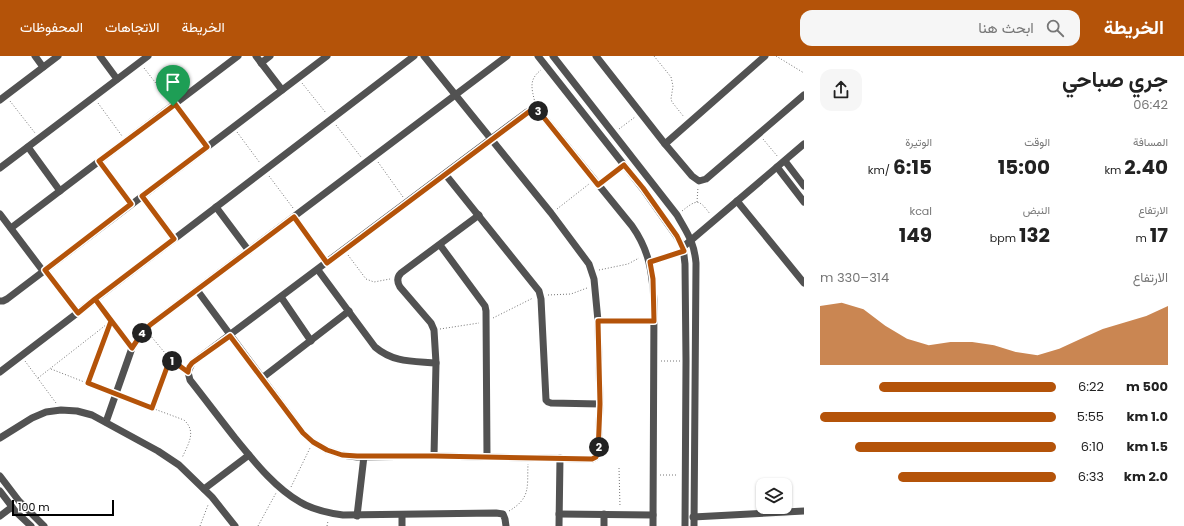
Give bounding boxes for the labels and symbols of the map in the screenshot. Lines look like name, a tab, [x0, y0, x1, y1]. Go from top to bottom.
pin	[156, 65, 190, 106]
pin: 3	[528, 101, 548, 121]
pin: 4	[132, 323, 152, 343]
pin: 1	[162, 351, 182, 371]
pin: 2	[589, 437, 609, 457]
scale bar	[12, 498, 114, 517]

